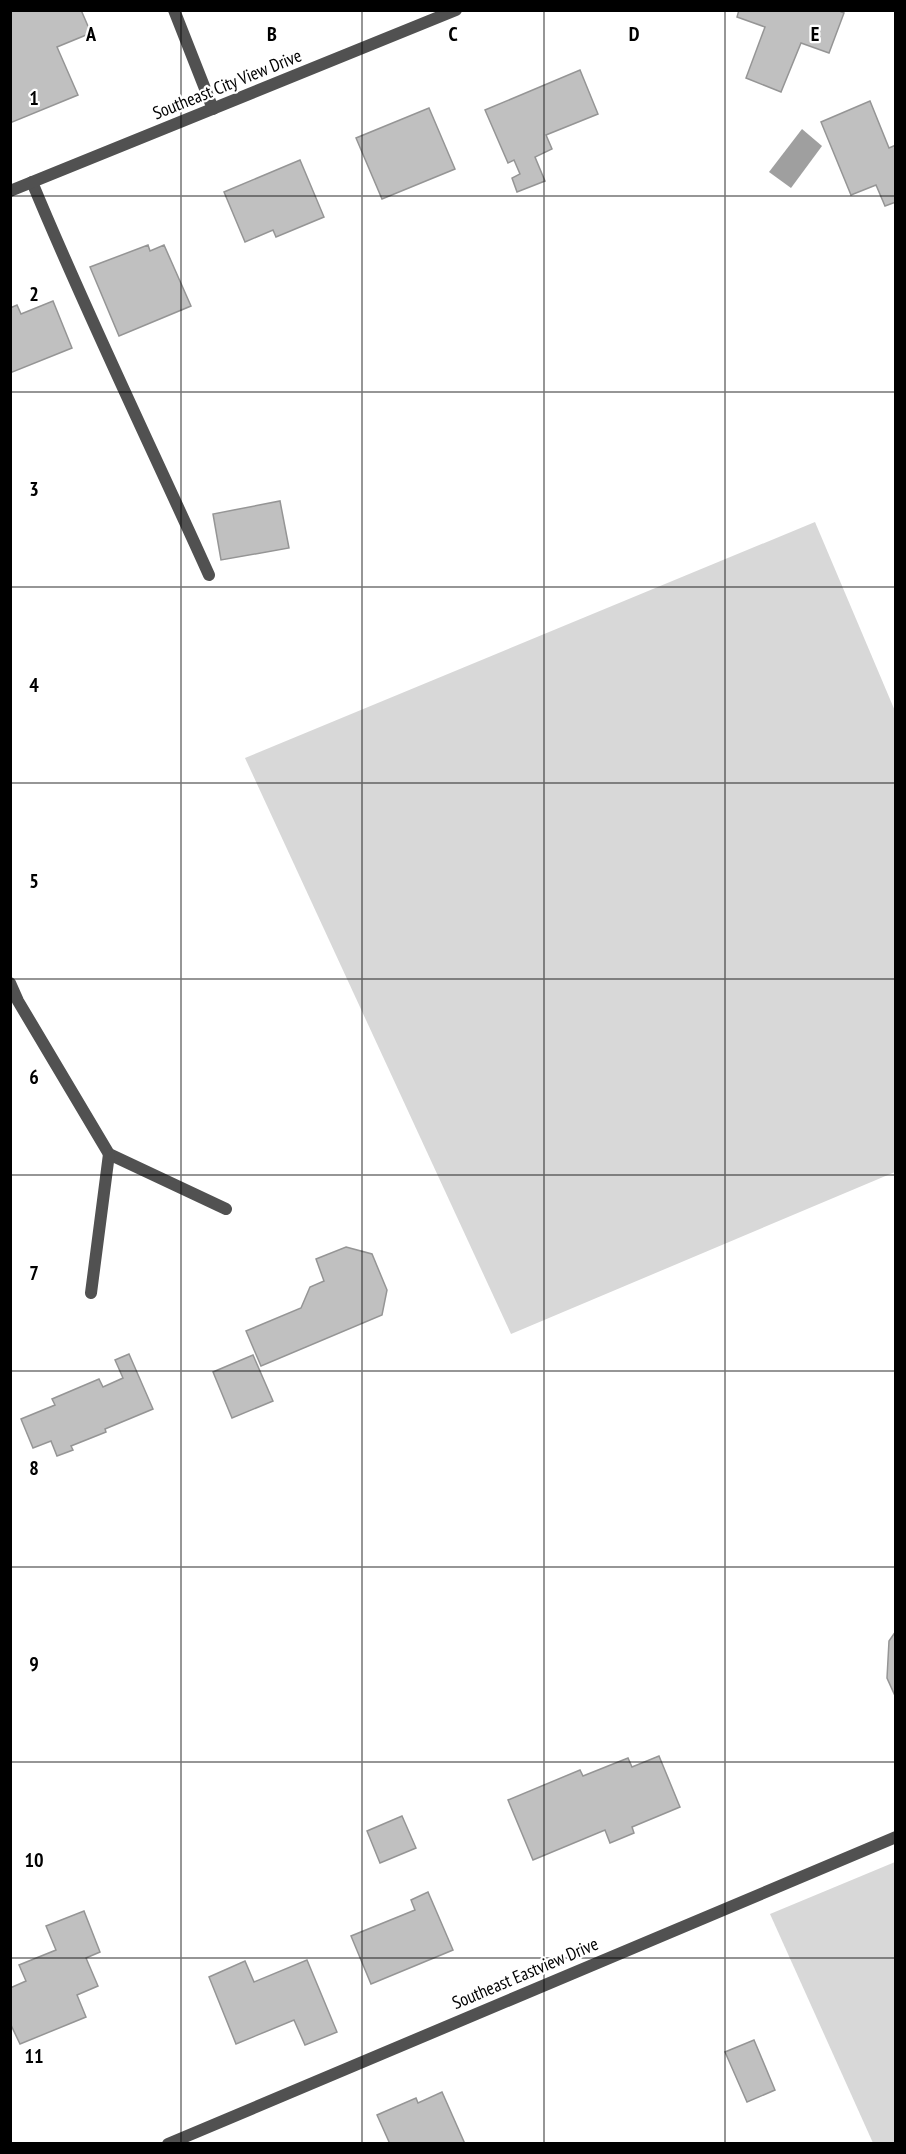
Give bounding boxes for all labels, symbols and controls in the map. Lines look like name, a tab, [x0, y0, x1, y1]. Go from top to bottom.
text: A	[85, 21, 97, 47]
text: B	[267, 21, 277, 47]
text: C	[448, 21, 458, 47]
text: D	[629, 21, 640, 47]
text: E	[811, 21, 819, 47]
street label: Southeast City View Drive	[149, 44, 305, 124]
text: 1	[29, 85, 39, 111]
text: 2	[29, 281, 39, 307]
text: 3	[29, 476, 39, 502]
text: 4	[29, 672, 39, 698]
text: 5	[29, 868, 39, 894]
text: 6	[29, 1064, 39, 1090]
text: 7	[29, 1260, 39, 1286]
text: 8	[29, 1455, 39, 1481]
text: 9	[29, 1651, 39, 1677]
text: 10	[24, 1847, 44, 1873]
street label: Southeast Eastview Drive	[448, 1932, 602, 2014]
text: 11	[24, 2043, 44, 2069]

